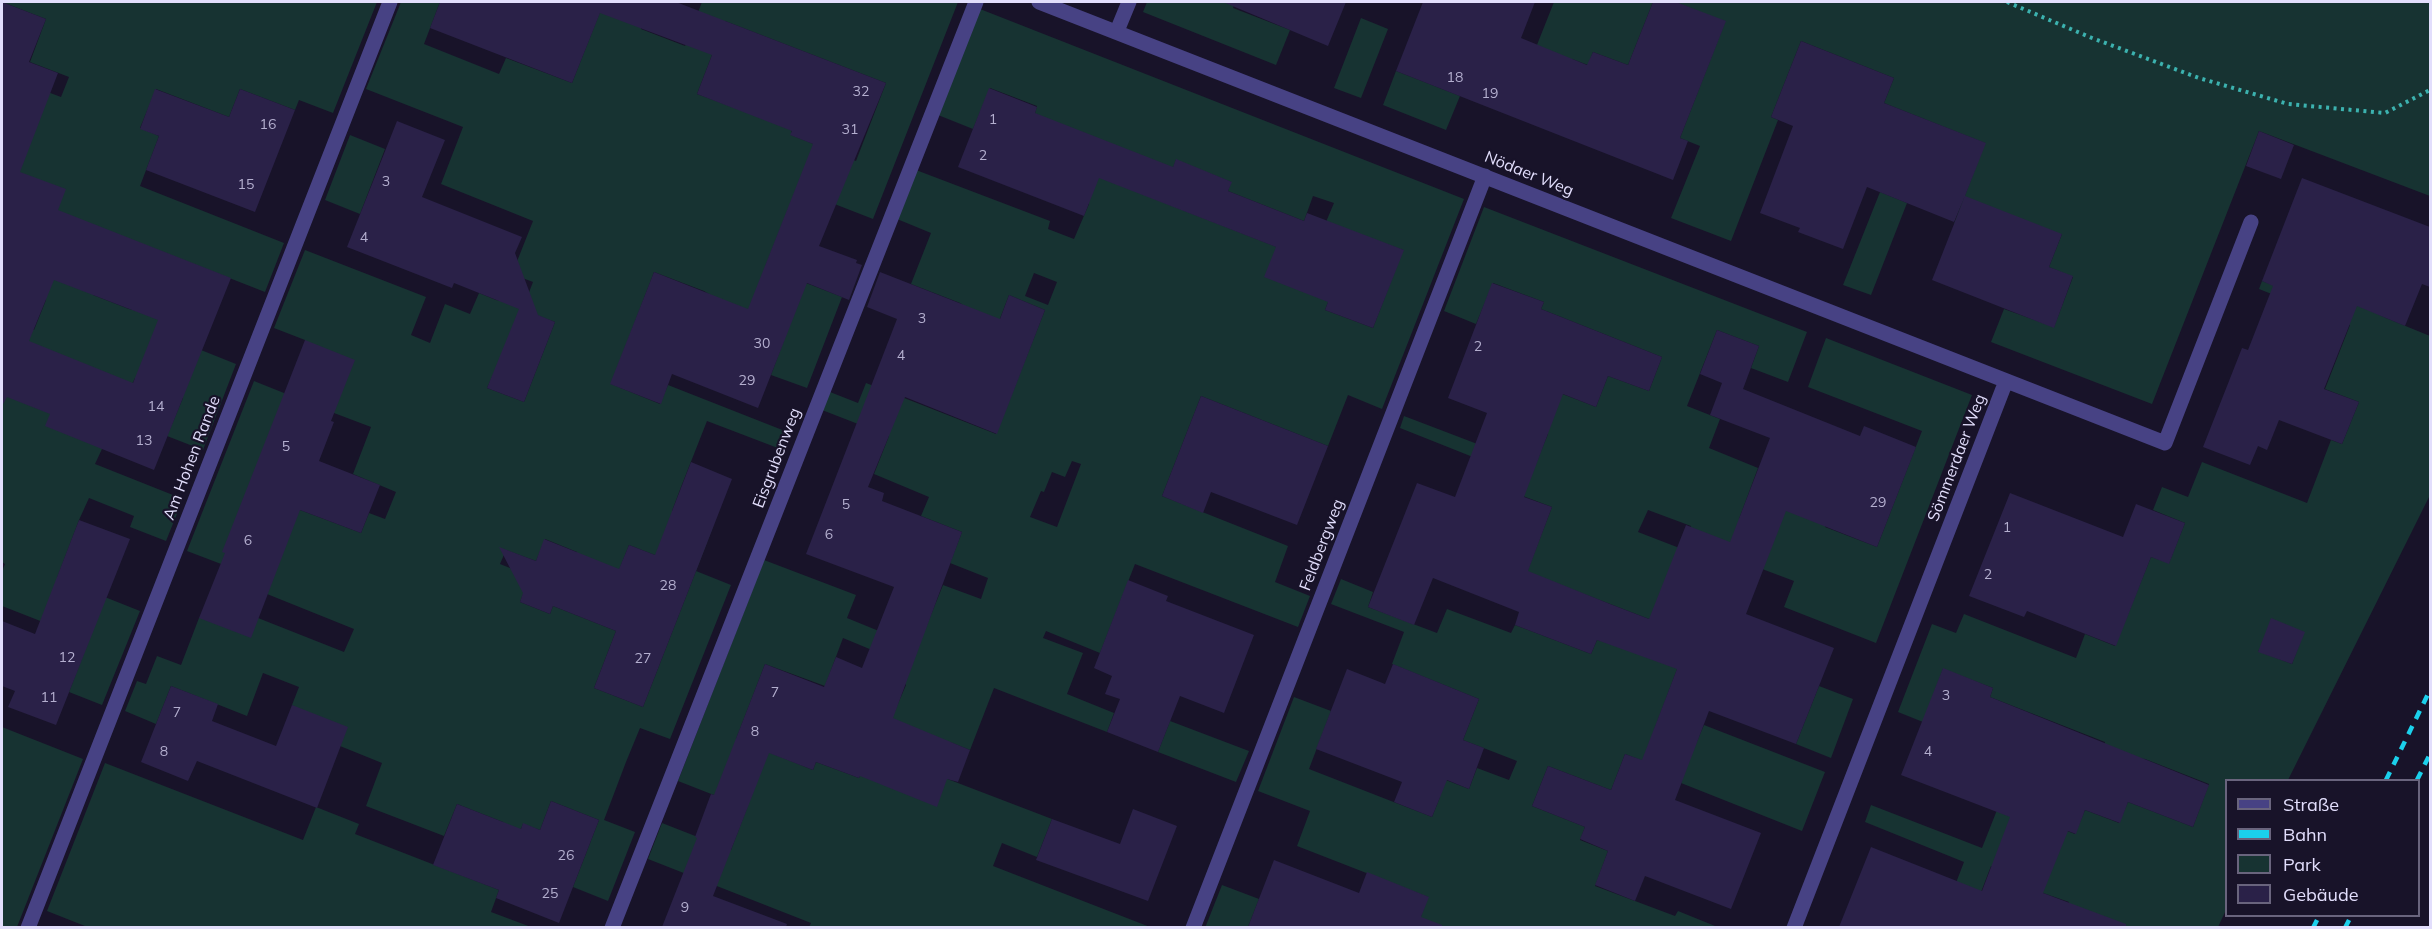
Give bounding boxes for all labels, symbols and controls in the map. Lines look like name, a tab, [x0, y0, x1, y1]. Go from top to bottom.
house number: 18	[1447, 70, 1463, 86]
house number: 32	[853, 84, 869, 100]
house number: 19	[1482, 86, 1498, 102]
house number: 1	[989, 112, 997, 128]
house number: 16	[260, 117, 276, 133]
house number: 31	[842, 122, 858, 138]
street label: Nödaer Weg	[1482, 147, 1576, 201]
house number: 2	[979, 148, 987, 164]
house number: 3	[382, 174, 390, 190]
house number: 15	[238, 177, 254, 193]
house number: 4	[360, 230, 368, 246]
house number: 3	[918, 311, 926, 327]
house number: 30	[754, 336, 770, 352]
house number: 2	[1474, 339, 1482, 355]
house number: 4	[897, 348, 905, 364]
house number: 29	[739, 373, 755, 389]
street label: Sömmerdaer Weg	[1924, 392, 1990, 524]
street label: Am Hohen Rande	[160, 393, 224, 523]
house number: 14	[148, 399, 164, 415]
street label: Eisgrubenweg	[749, 405, 805, 511]
house number: 13	[136, 433, 152, 449]
house number: 5	[282, 439, 290, 455]
house number: 29	[1870, 495, 1886, 511]
street label: Feldbergweg	[1296, 496, 1348, 594]
house number: 5	[842, 497, 850, 513]
house number: 1	[2003, 520, 2011, 536]
house number: 6	[825, 527, 833, 543]
house number: 6	[244, 533, 252, 549]
house number: 2	[1984, 567, 1992, 583]
house number: 28	[660, 578, 676, 594]
house number: 12	[59, 650, 75, 666]
house number: 27	[635, 651, 651, 667]
house number: 7	[771, 685, 779, 701]
house number: 3	[1942, 688, 1950, 704]
house number: 11	[41, 690, 57, 706]
house number: 7	[173, 705, 181, 721]
house number: 8	[751, 724, 759, 740]
house number: 8	[160, 744, 168, 760]
house number: 4	[1924, 744, 1932, 760]
legend	[2225, 779, 2420, 917]
text: Straße	[2283, 793, 2339, 816]
text: Bahn	[2283, 823, 2327, 846]
house number: 26	[558, 848, 574, 864]
text: Park	[2283, 853, 2321, 876]
text: Gebäude	[2283, 883, 2359, 906]
house number: 25	[542, 886, 558, 902]
house number: 9	[681, 900, 689, 916]

